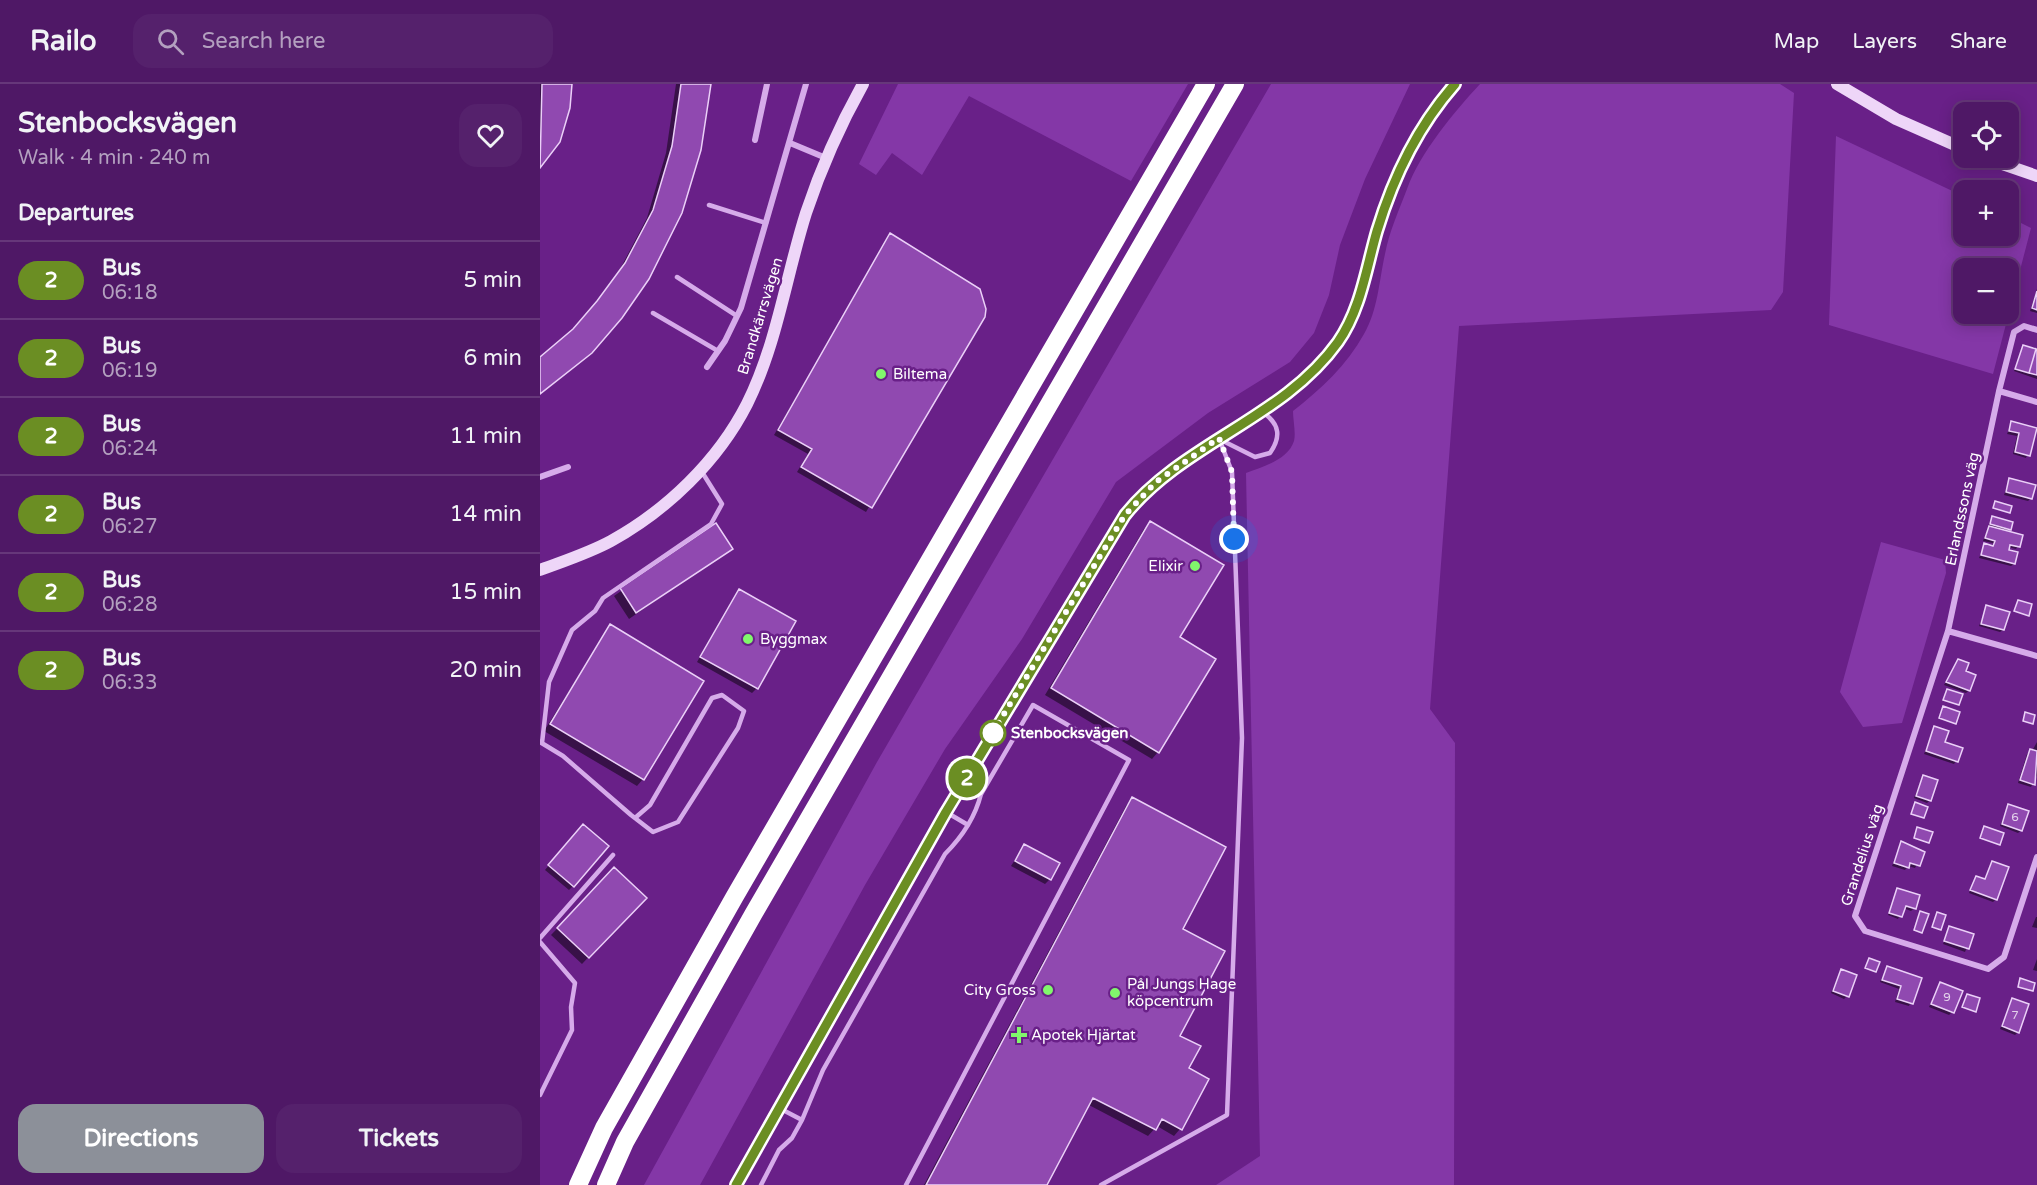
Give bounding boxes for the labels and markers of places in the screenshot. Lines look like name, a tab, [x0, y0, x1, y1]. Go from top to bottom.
place label: Biltema	[893, 365, 947, 383]
marker: Biltema	[874, 367, 888, 381]
place label: Elixir	[1148, 557, 1183, 575]
marker: Elixir	[1188, 559, 1202, 573]
place label: Byggmax	[760, 630, 827, 648]
marker: Byggmax	[741, 632, 755, 646]
marker: Stenbocksvägen	[980, 720, 1006, 746]
place label: Stenbocksvägen	[1011, 724, 1128, 743]
place label: Pål Jungs Hage köpcentrum	[1127, 975, 1236, 1010]
place label: City Gross	[964, 981, 1036, 999]
marker: City Gross	[1041, 983, 1055, 997]
marker: Pål Jungs Hage köpcentrum	[1108, 986, 1122, 1000]
place label: Apotek Hjärtat	[1031, 1026, 1136, 1044]
marker: Apotek Hjärtat	[1012, 1028, 1026, 1042]

